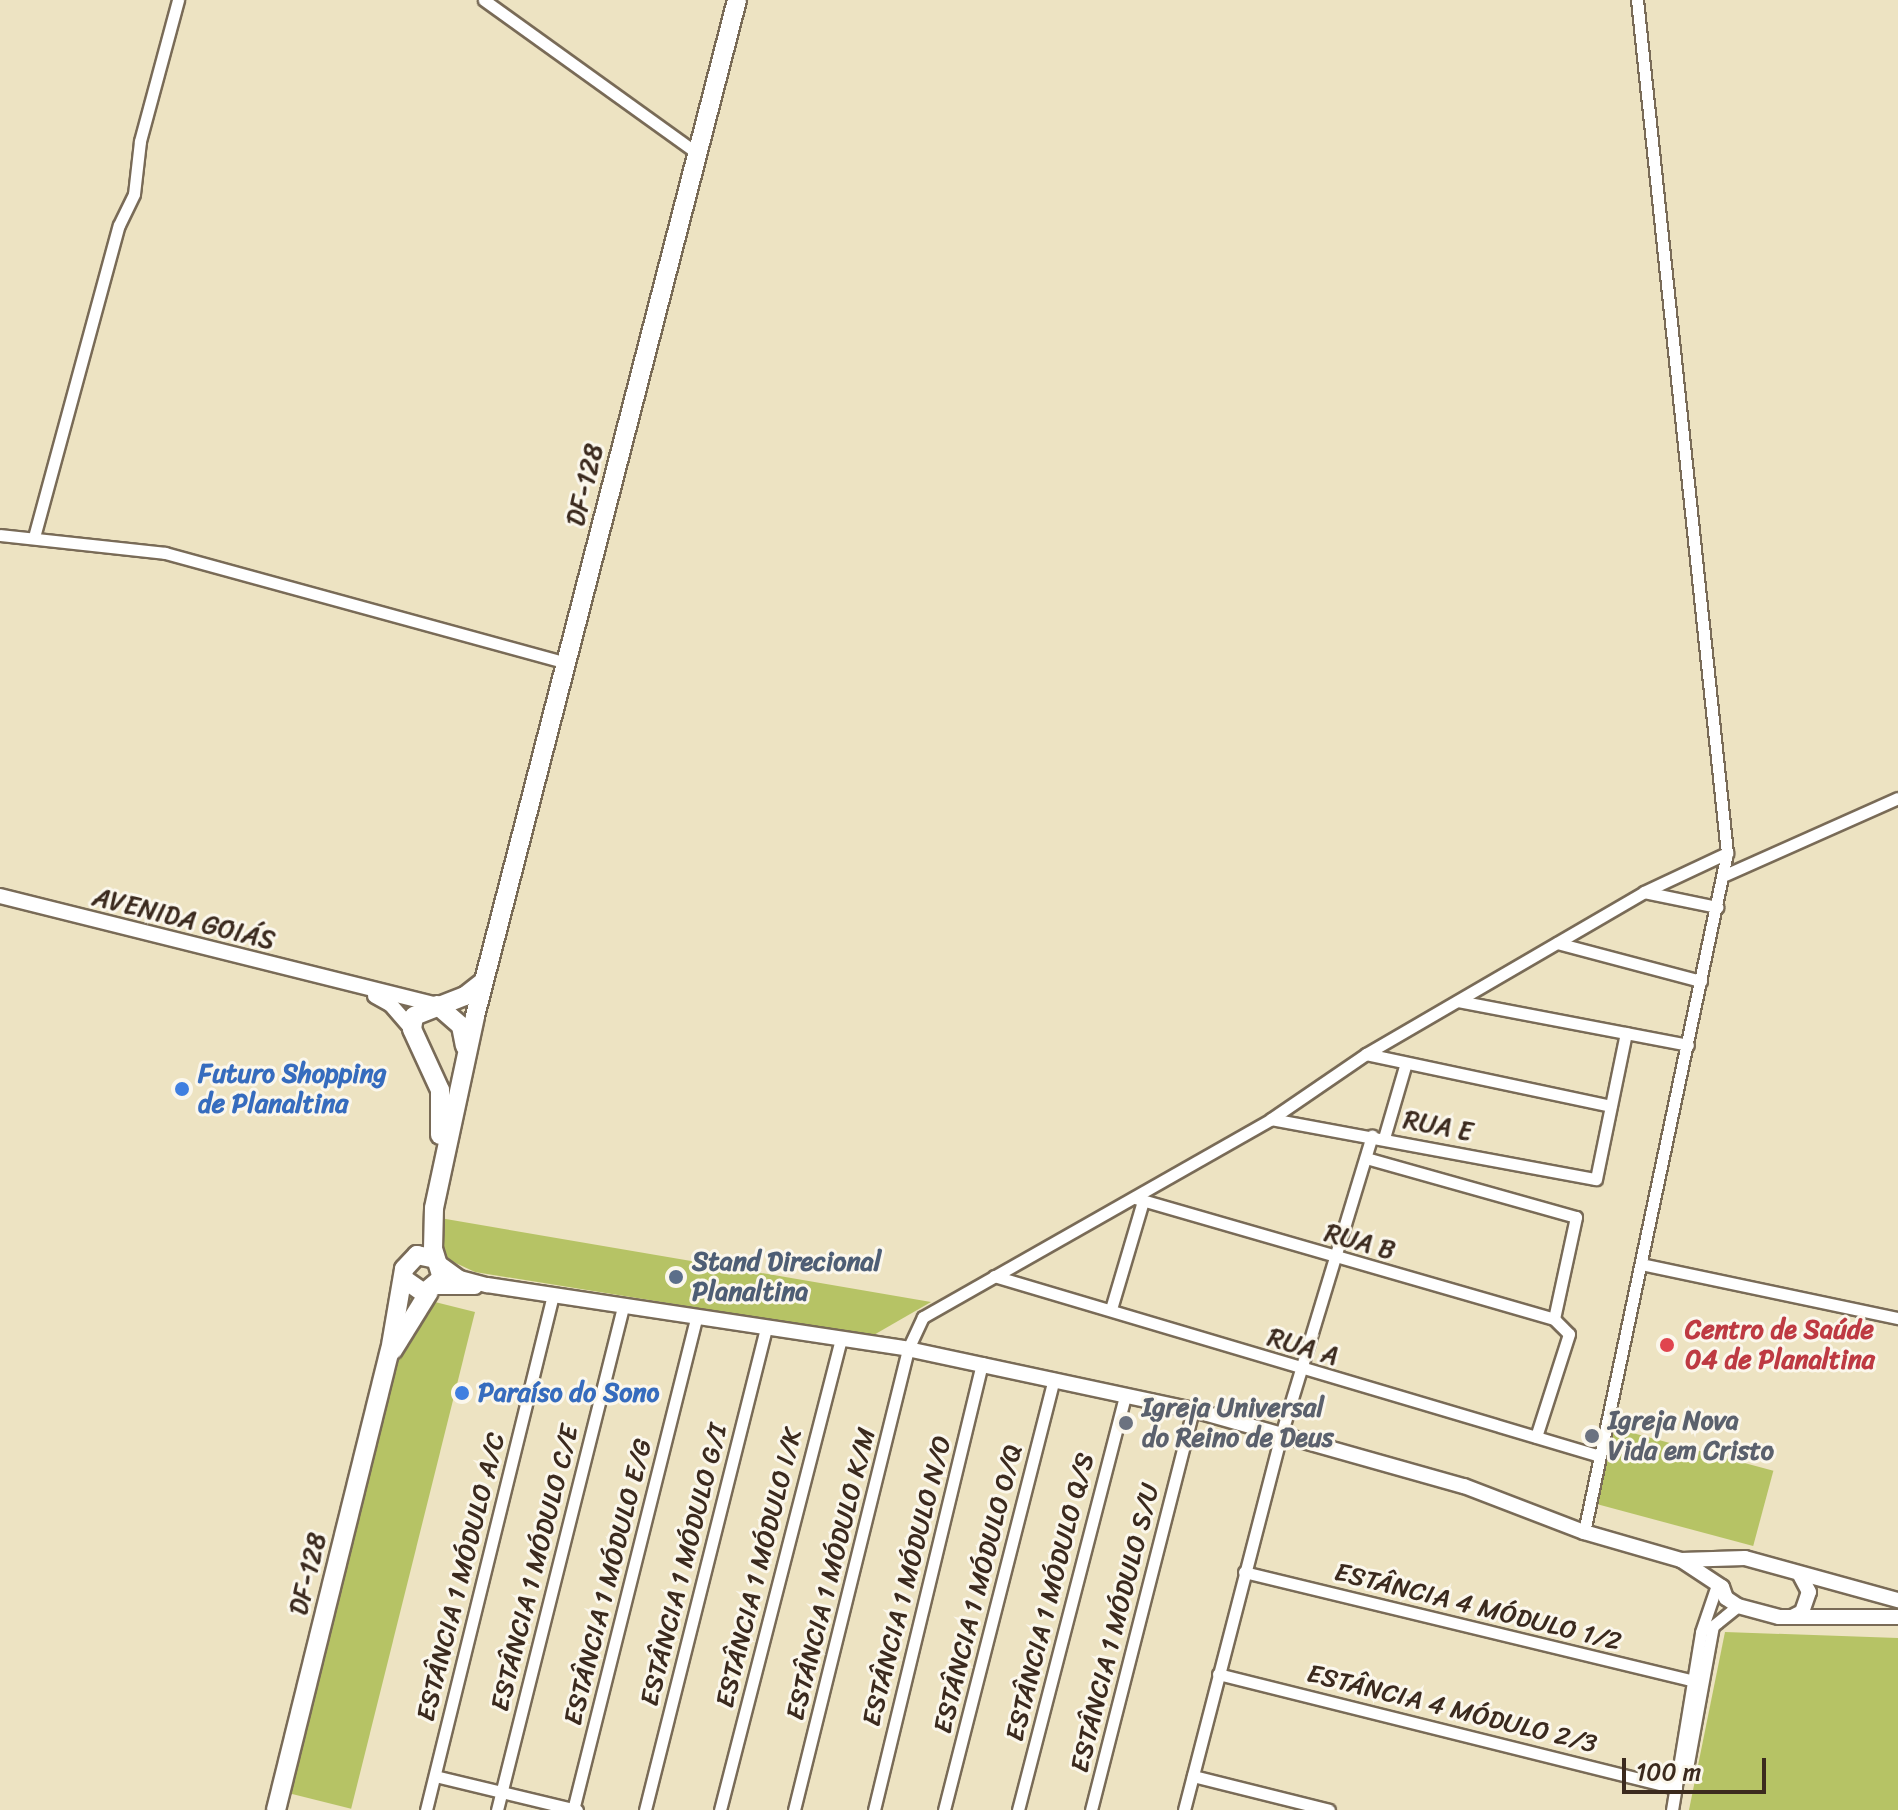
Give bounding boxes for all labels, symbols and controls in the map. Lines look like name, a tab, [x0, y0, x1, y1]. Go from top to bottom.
street label: DF-128	[560, 441, 610, 529]
street label: AVENIDA GOIÁS	[89, 881, 279, 957]
place label: Futuro Shopping de Planaltina	[198, 1058, 387, 1120]
marker: Futuro Shopping de Planaltina	[173, 1080, 191, 1098]
street label: RUA E	[1401, 1104, 1475, 1148]
street label: RUA B	[1321, 1217, 1399, 1267]
place label: Stand Direcional Planaltina	[692, 1246, 882, 1308]
marker: Stand Direcional Planaltina	[667, 1268, 685, 1286]
place label: Centro de Saúde 04 de Planaltina	[1685, 1314, 1875, 1376]
street label: RUA A	[1264, 1321, 1342, 1373]
marker: Centro de Saúde 04 de Planaltina	[1656, 1334, 1678, 1356]
place label: Paraíso do Sono	[478, 1377, 660, 1409]
marker: Paraíso do Sono	[453, 1384, 471, 1402]
place label: Igreja Universal do Reino de Deus	[1142, 1392, 1334, 1454]
place label: Igreja Nova Vida em Cristo	[1608, 1405, 1774, 1466]
marker: Igreja Universal do Reino de Deus	[1117, 1414, 1135, 1432]
street label: ESTÂNCIA 1 MÓDULO G/I	[634, 1421, 734, 1709]
street label: ESTÂNCIA 1 MÓDULO C/E	[484, 1422, 586, 1714]
street label: ESTÂNCIA 1 MÓDULO I/K	[709, 1424, 809, 1712]
street label: ESTÂNCIA 1 MÓDULO K/M	[780, 1425, 882, 1723]
marker: Igreja Nova Vida em Cristo	[1583, 1427, 1601, 1445]
street label: ESTÂNCIA 1 MÓDULO A/C	[410, 1430, 512, 1724]
street label: ESTÂNCIA 1 MÓDULO N/O	[856, 1433, 958, 1729]
street label: ESTÂNCIA 1 MÓDULO E/G	[557, 1436, 659, 1728]
street label: ESTÂNCIA 1 MÓDULO O/Q	[927, 1442, 1029, 1736]
street label: ESTÂNCIA 1 MÓDULO Q/S	[999, 1450, 1101, 1744]
street label: ESTÂNCIA 1 MÓDULO S/U	[1064, 1481, 1166, 1775]
street label: DF-128	[283, 1530, 333, 1618]
street label: ESTÂNCIA 4 MÓDULO 1/2	[1332, 1556, 1624, 1658]
street label: ESTÂNCIA 4 MÓDULO 2/3	[1304, 1658, 1600, 1760]
scale bar	[1626, 1742, 1770, 1792]
text: 100 m	[1636, 1751, 1701, 1793]

